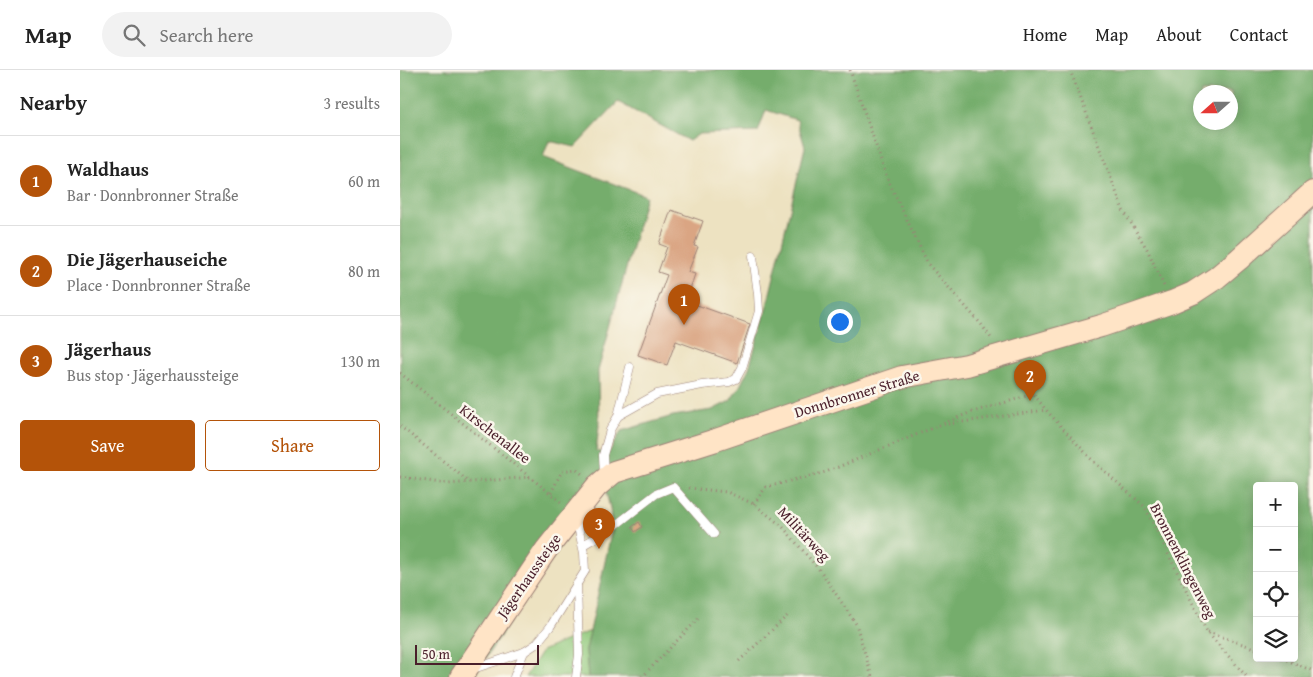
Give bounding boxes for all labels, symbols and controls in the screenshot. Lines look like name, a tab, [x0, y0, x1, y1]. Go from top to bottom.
search box	[102, 12, 452, 57]
text: Map	[25, 17, 72, 52]
icon: search	[120, 21, 148, 49]
text: Search here	[160, 21, 253, 49]
text: Home	[1023, 21, 1067, 48]
text: Map	[1095, 21, 1128, 48]
text: About	[1156, 21, 1202, 48]
text: Contact	[1230, 21, 1288, 48]
north arrow	[1193, 85, 1238, 130]
text: Nearby	[20, 87, 87, 118]
text: 3 results	[323, 91, 380, 115]
text: Waldhaus	[67, 155, 149, 183]
text: 1	[32, 169, 40, 193]
text: 60 m	[348, 169, 380, 193]
text: Bar · Donnbronner Straße	[67, 183, 239, 207]
text: Die Jägerhauseiche	[67, 245, 227, 273]
text: 2	[32, 259, 40, 283]
text: 80 m	[348, 259, 380, 283]
text: Place · Donnbronner Straße	[67, 273, 251, 297]
pin: 1	[668, 284, 700, 325]
your location	[827, 309, 853, 335]
text: Jägerhaus	[67, 335, 151, 363]
text: 3	[32, 349, 40, 373]
text: 130 m	[340, 349, 380, 373]
pin: 2	[1014, 360, 1046, 401]
text: Bus stop · Jägerhaussteige	[67, 363, 239, 387]
street label: Donnbronner Straße	[792, 364, 922, 423]
street label: Kirschenallee	[455, 399, 535, 468]
button: Save	[20, 420, 195, 471]
button: Share	[205, 420, 380, 471]
map controls	[1253, 482, 1298, 662]
button: +	[1253, 482, 1298, 527]
street label: Bronnenklingenweg	[1145, 500, 1222, 622]
street label: Militärweg	[773, 502, 836, 566]
pin: 3	[583, 508, 615, 549]
button: −	[1253, 527, 1298, 572]
street label: Jägerhaussteige	[490, 529, 566, 624]
button: locate	[1253, 572, 1298, 617]
button: layers	[1253, 617, 1298, 662]
scale bar	[415, 642, 539, 665]
text: 50 m	[422, 644, 450, 664]

